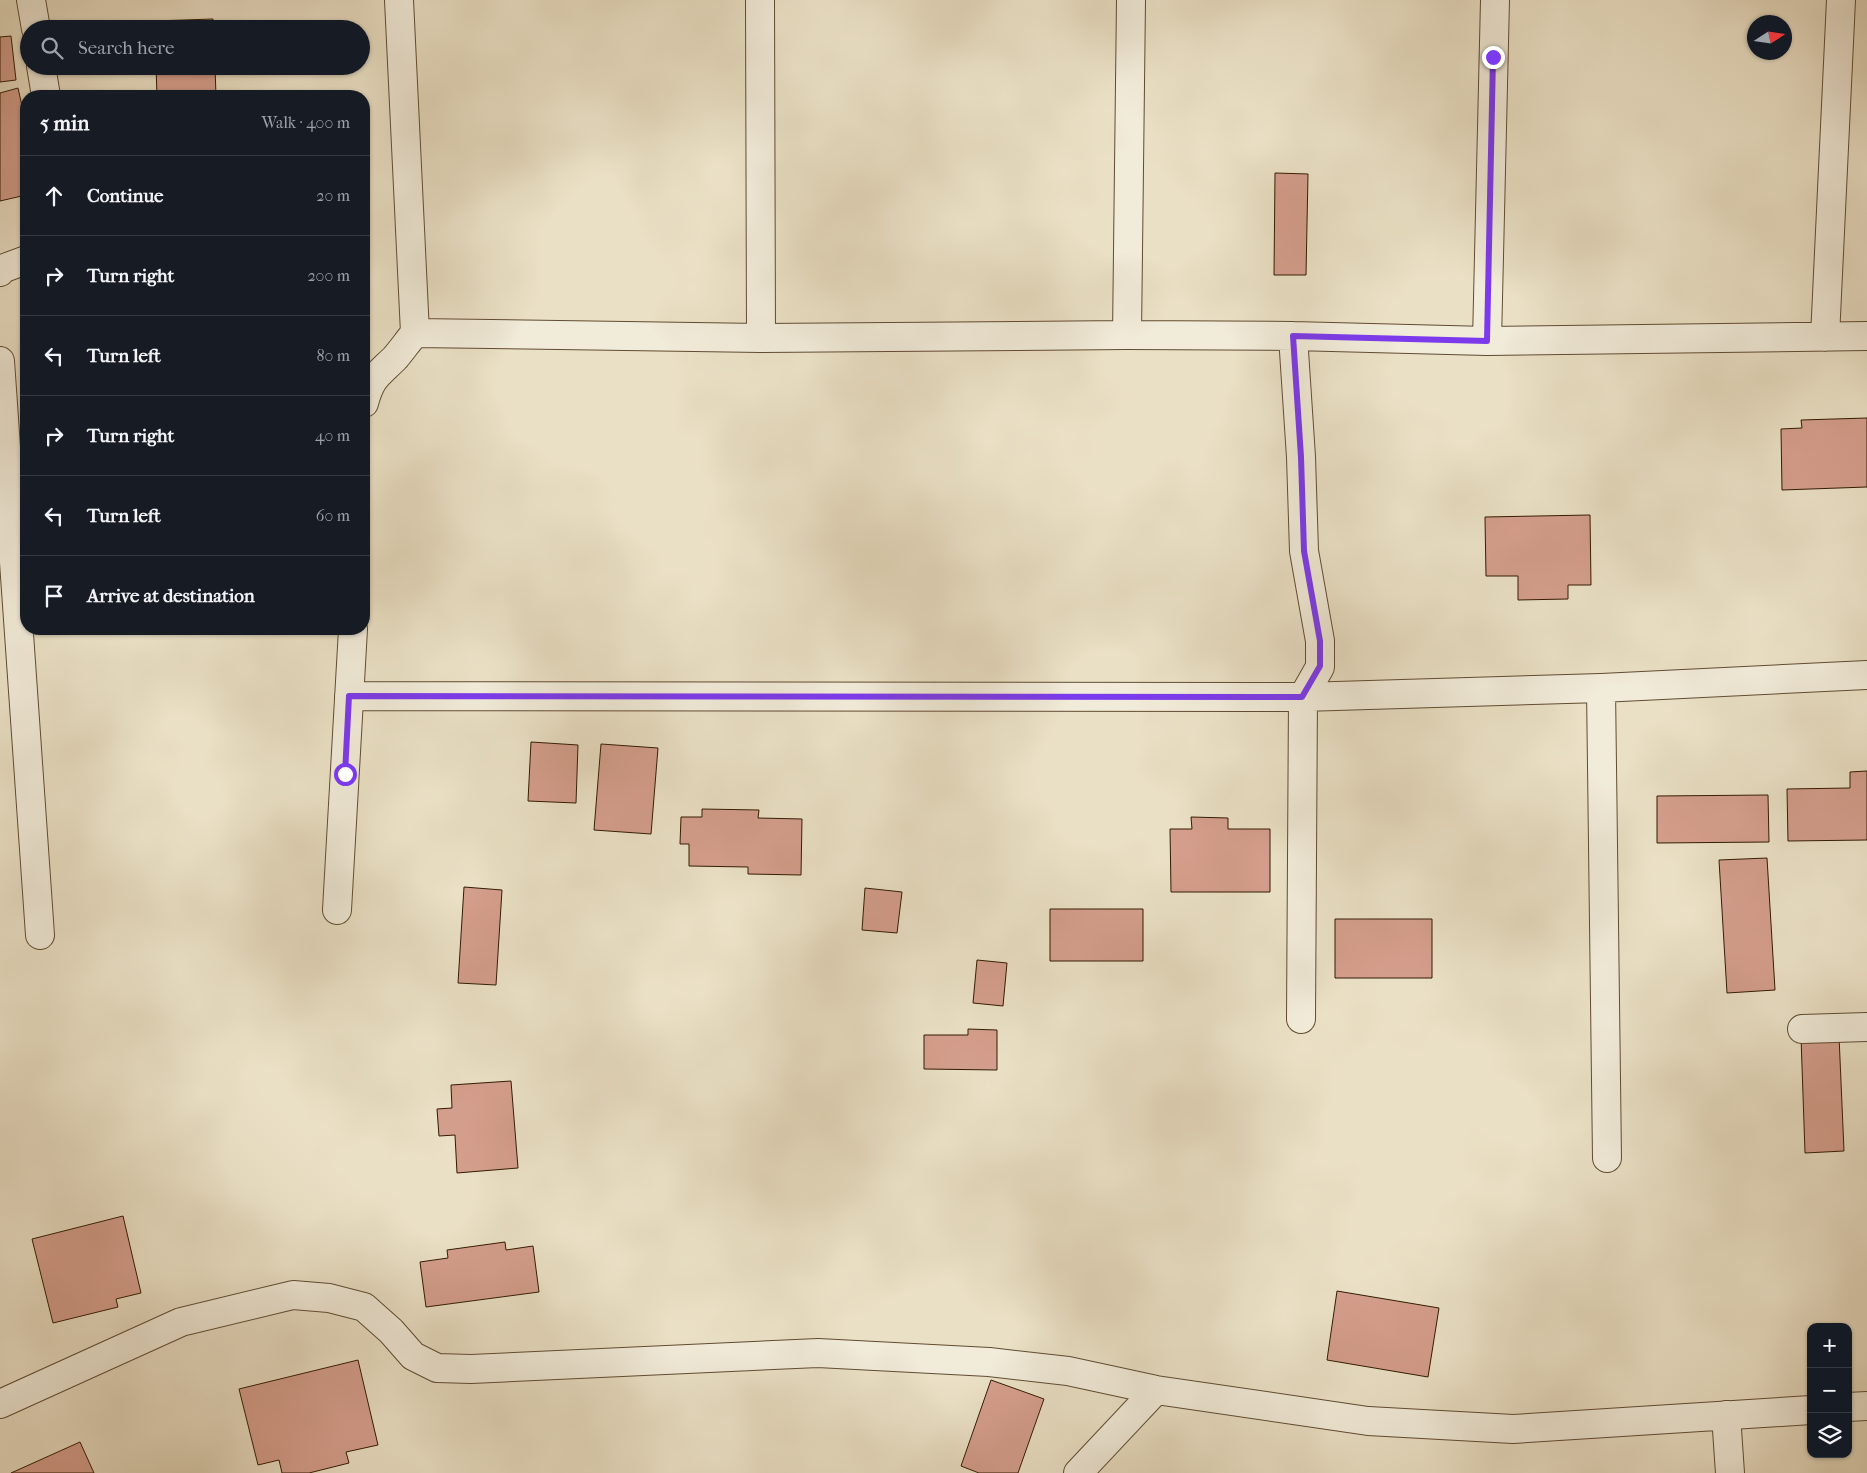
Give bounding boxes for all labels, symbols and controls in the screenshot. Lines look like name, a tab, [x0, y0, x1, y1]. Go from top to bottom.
north arrow	[1747, 15, 1792, 60]
search box	[20, 20, 370, 75]
icon: search	[38, 34, 66, 62]
text: Search here	[78, 37, 174, 59]
route end	[1482, 46, 1505, 69]
text: 5 min	[40, 111, 89, 135]
text: Walk · 400 m	[261, 113, 350, 132]
icon: ahead	[40, 182, 68, 210]
text: Continue	[87, 185, 163, 207]
text: 20 m	[316, 186, 350, 205]
icon: right	[40, 262, 68, 290]
text: Turn right	[87, 265, 174, 287]
text: 200 m	[307, 266, 350, 285]
icon: left	[40, 342, 68, 370]
text: Turn left	[87, 345, 161, 367]
text: 80 m	[316, 346, 350, 365]
icon: right	[40, 422, 68, 450]
text: Turn right	[87, 425, 174, 447]
text: 40 m	[315, 426, 350, 445]
icon: left	[40, 502, 68, 530]
text: Turn left	[87, 505, 161, 527]
text: 60 m	[316, 506, 350, 525]
icon: arrive	[40, 582, 68, 610]
text: Arrive at destination	[87, 585, 255, 607]
route start	[334, 763, 357, 786]
map controls	[1807, 1323, 1852, 1458]
button: +	[1807, 1323, 1852, 1368]
button: −	[1807, 1368, 1852, 1413]
button: layers	[1807, 1413, 1852, 1458]

